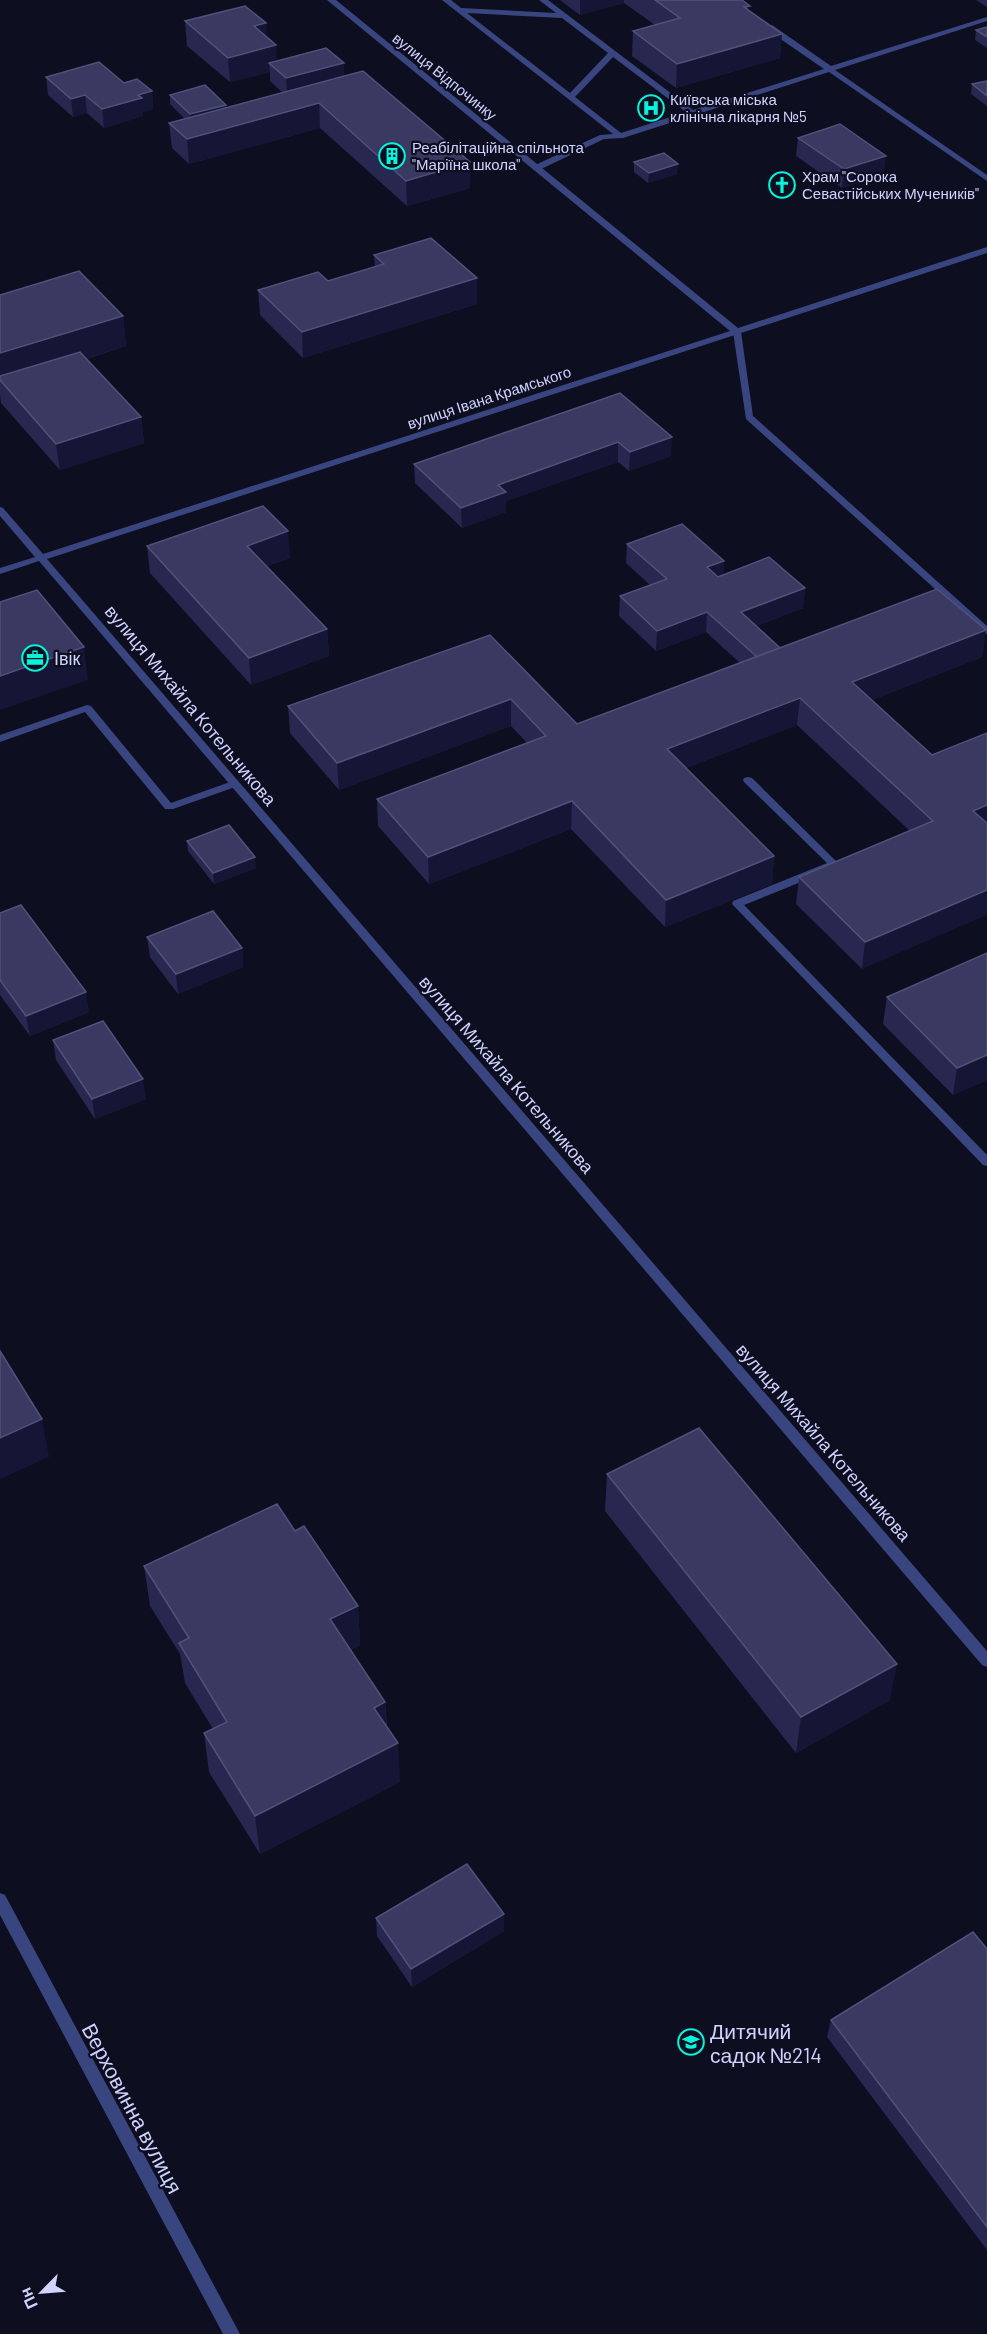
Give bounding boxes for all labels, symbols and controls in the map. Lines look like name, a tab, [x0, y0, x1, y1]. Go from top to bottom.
street label: вулиця Відпочинку	[389, 29, 501, 124]
place label: Київська міська клінічна лікарня №5	[670, 90, 807, 125]
hospital icon: Київська міська клінічна лікарня №5	[636, 93, 666, 123]
place label: Реабілітаційна спільнота "Маріїна школа"	[412, 138, 585, 173]
building icon: Реабілітаційна спільнота "Маріїна школа"	[377, 141, 407, 171]
place label: Храм "Сорока Севастійських Мучеників"	[802, 167, 979, 202]
church icon: Храм "Сорока Севастійських Мучеників"	[767, 170, 797, 200]
street label: вулиця Івана Крамського	[405, 362, 573, 432]
street label: вулиця Михайла Котельникова	[101, 600, 282, 810]
office icon: Івік	[20, 643, 50, 673]
place label: Івік	[54, 647, 81, 669]
street label: вулиця Михайла Котельникова	[415, 971, 600, 1178]
street label: вулиця Михайла Котельникова	[732, 1339, 917, 1546]
place label: Дитячий садок №214	[710, 2018, 822, 2067]
street label: Верховинна вулиця	[78, 2019, 188, 2197]
school or university icon: Дитячий садок №214	[676, 2027, 706, 2057]
north arrow	[12, 2262, 72, 2322]
text: Пн	[15, 2285, 41, 2312]

